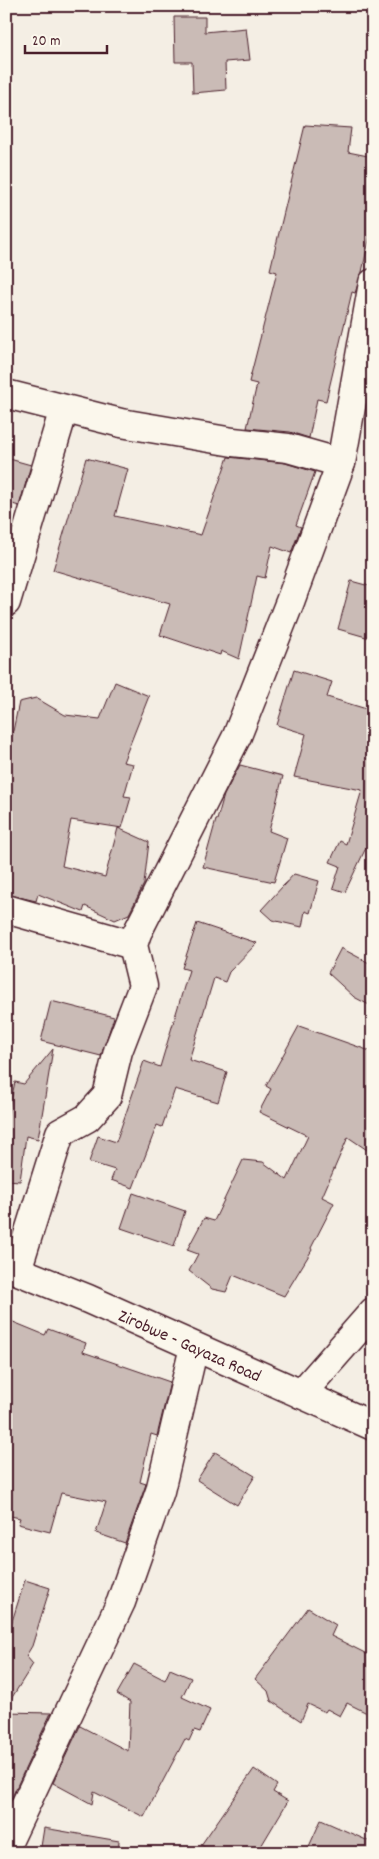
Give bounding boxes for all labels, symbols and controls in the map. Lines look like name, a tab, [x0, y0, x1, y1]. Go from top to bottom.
scale bar	[25, 22, 108, 54]
text: 20 m	[32, 31, 60, 53]
street label: Zirobwe - Gayaza Road	[114, 1305, 264, 1390]

